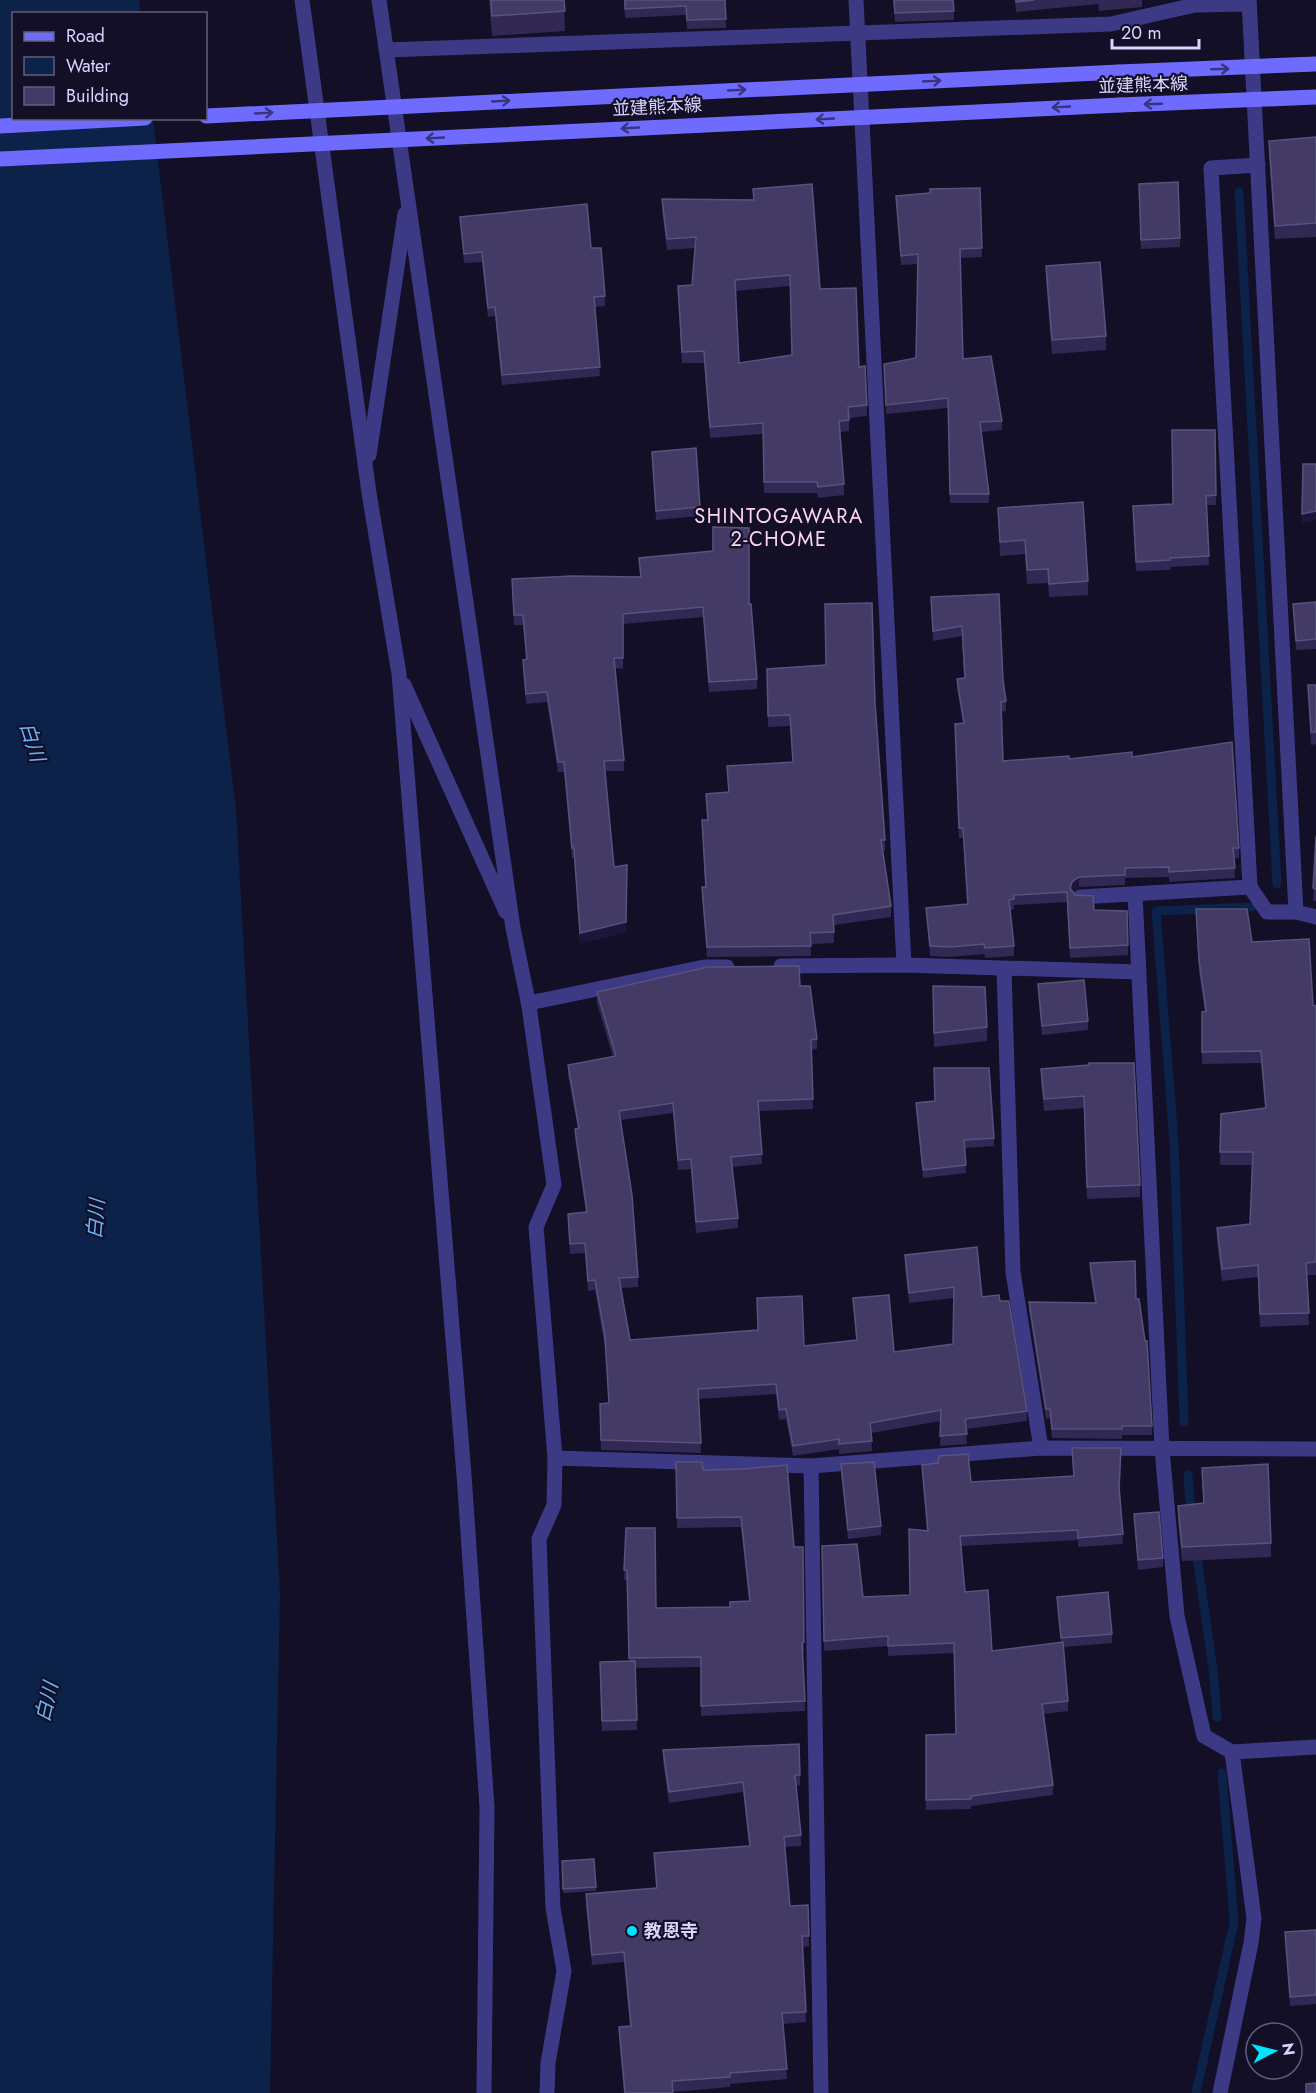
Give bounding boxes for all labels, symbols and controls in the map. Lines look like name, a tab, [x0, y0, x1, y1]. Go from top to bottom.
legend	[12, 12, 207, 120]
scale bar	[1112, 12, 1199, 50]
text: 20 m	[1121, 20, 1161, 46]
text: Road	[66, 23, 105, 49]
text: Water	[66, 53, 111, 79]
one-way arrow	[1209, 63, 1229, 74]
street label: 並建熊本線	[1098, 70, 1188, 100]
one-way arrow	[922, 76, 942, 87]
text: Building	[66, 83, 129, 109]
one-way arrow	[727, 85, 747, 96]
street label: 並建熊本線	[611, 92, 703, 122]
one-way arrow	[490, 96, 510, 107]
one-way arrow	[1143, 98, 1163, 109]
one-way arrow	[1052, 102, 1072, 113]
one-way arrow	[253, 107, 273, 118]
one-way arrow	[815, 113, 835, 124]
one-way arrow	[620, 123, 640, 134]
one-way arrow	[426, 132, 446, 143]
district label: SHINTOGAWARA 2-CHOME	[694, 502, 864, 554]
water label: 白川	[12, 718, 53, 767]
water label: 白川	[80, 1196, 112, 1240]
water label: 白川	[28, 1677, 66, 1725]
place label: 教恩寺	[644, 1918, 698, 1944]
marker: 教恩寺	[625, 1924, 639, 1938]
north arrow	[1244, 2021, 1304, 2081]
text: N	[1276, 2042, 1301, 2057]

